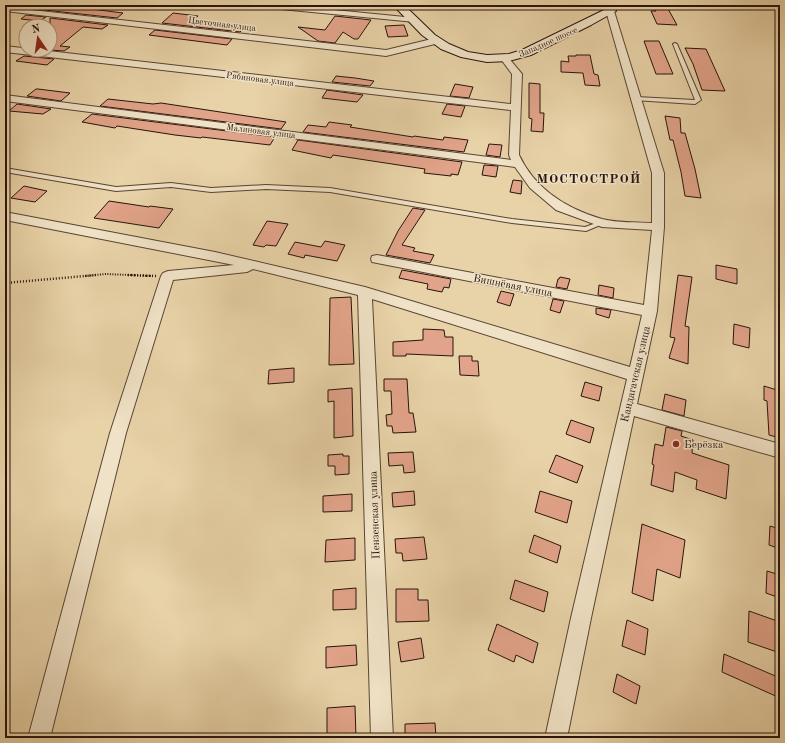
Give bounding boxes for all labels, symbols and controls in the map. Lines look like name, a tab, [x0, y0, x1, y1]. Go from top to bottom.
street label: Цветочная улица	[187, 16, 257, 33]
north arrow	[18, 18, 58, 58]
text: N	[31, 23, 42, 36]
street label: Западное шоссе	[517, 25, 579, 59]
street label: Рябиновая улица	[225, 71, 295, 88]
street label: Малиновая улица	[226, 123, 297, 140]
district label: МОСТОСТРОЙ	[537, 171, 641, 186]
street label: Вишнёвая улица	[472, 273, 554, 300]
street label: Кандагачская улица	[620, 325, 653, 424]
marker: Берёзка	[671, 439, 681, 449]
place label: Берёзка	[684, 440, 724, 451]
street label: Пензенская улица	[368, 470, 383, 559]

